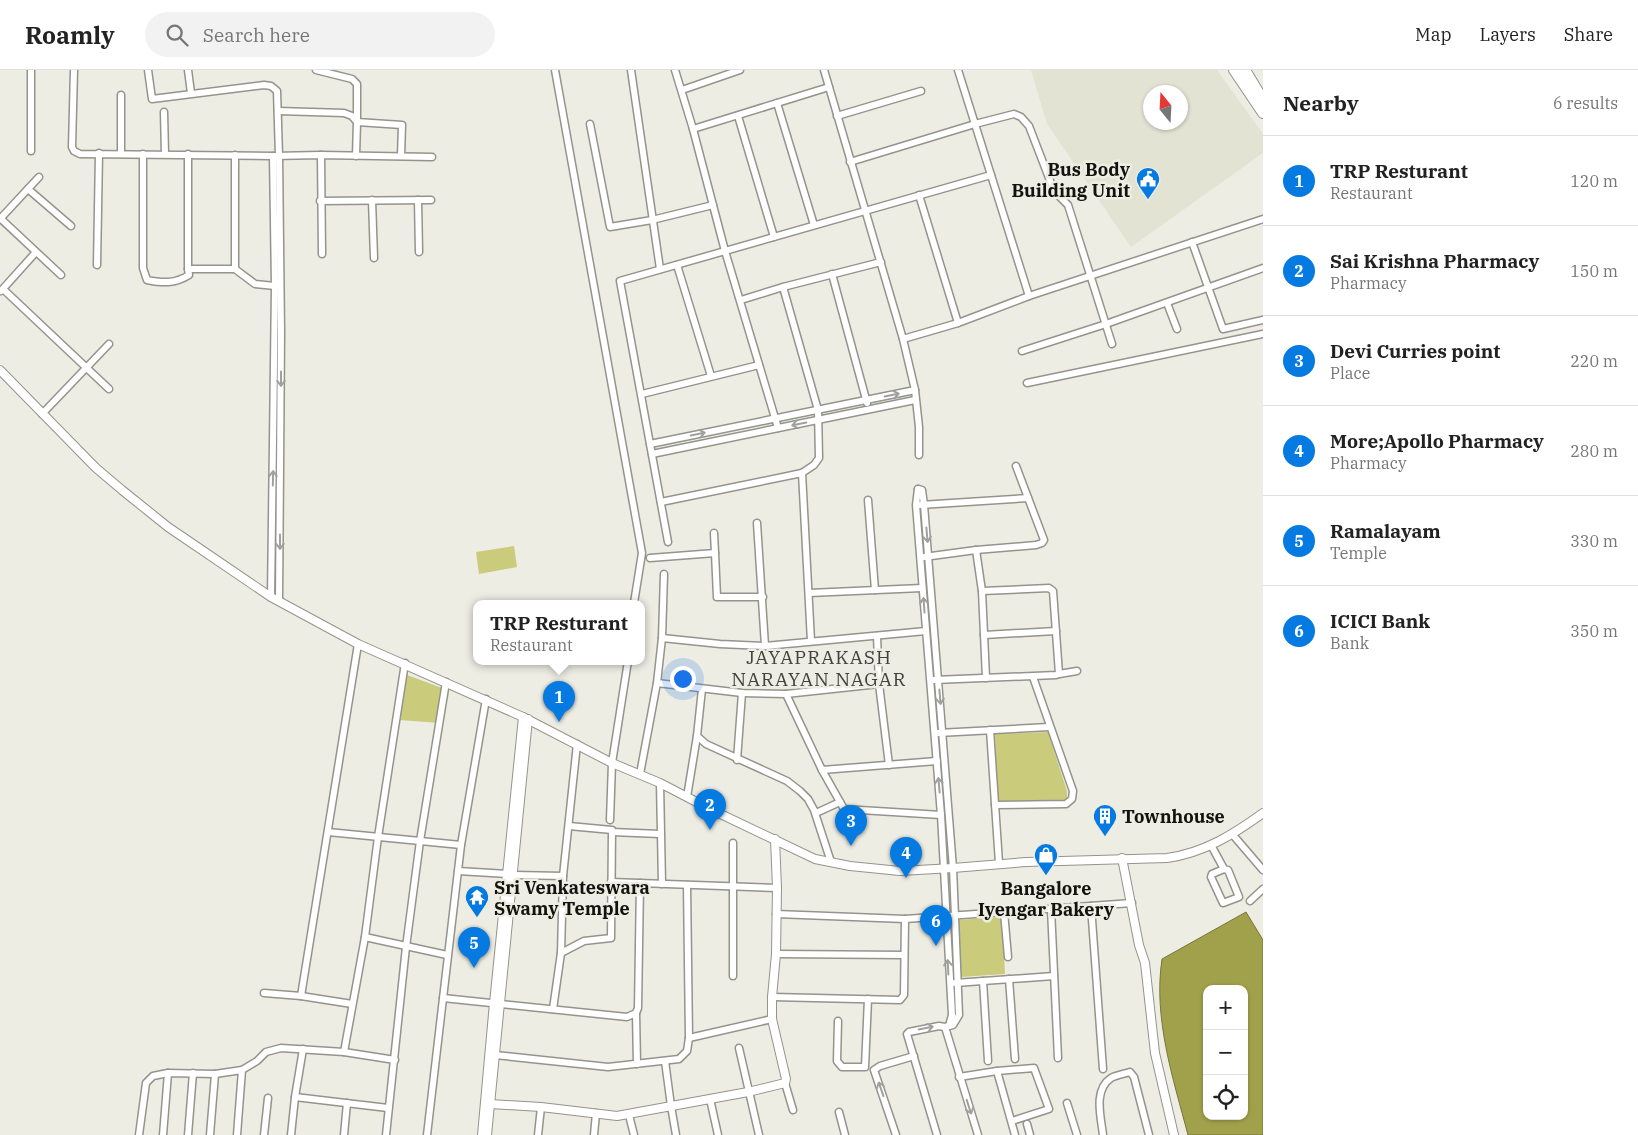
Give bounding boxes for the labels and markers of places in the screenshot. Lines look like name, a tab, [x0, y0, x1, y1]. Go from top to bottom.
place label: Bus Body Building Unit	[1012, 158, 1131, 202]
public building icon: Bus Body Building Unit	[1135, 166, 1161, 200]
pin: 1	[543, 681, 575, 722]
pin: 2	[694, 789, 726, 830]
building icon: Townhouse	[1092, 803, 1118, 837]
pin: 3	[835, 805, 867, 846]
place label: Townhouse	[1122, 805, 1225, 828]
pin: 4	[890, 837, 922, 878]
shop icon: Bangalore Iyengar Bakery	[1033, 842, 1059, 876]
place label: Sri Venkateswara Swamy Temple	[494, 876, 650, 920]
place label: Bangalore Iyengar Bakery	[978, 877, 1115, 921]
temple icon: Sri Venkateswara Swamy Temple	[464, 884, 490, 918]
pin: 6	[920, 905, 952, 946]
pin: 5	[458, 927, 490, 968]

